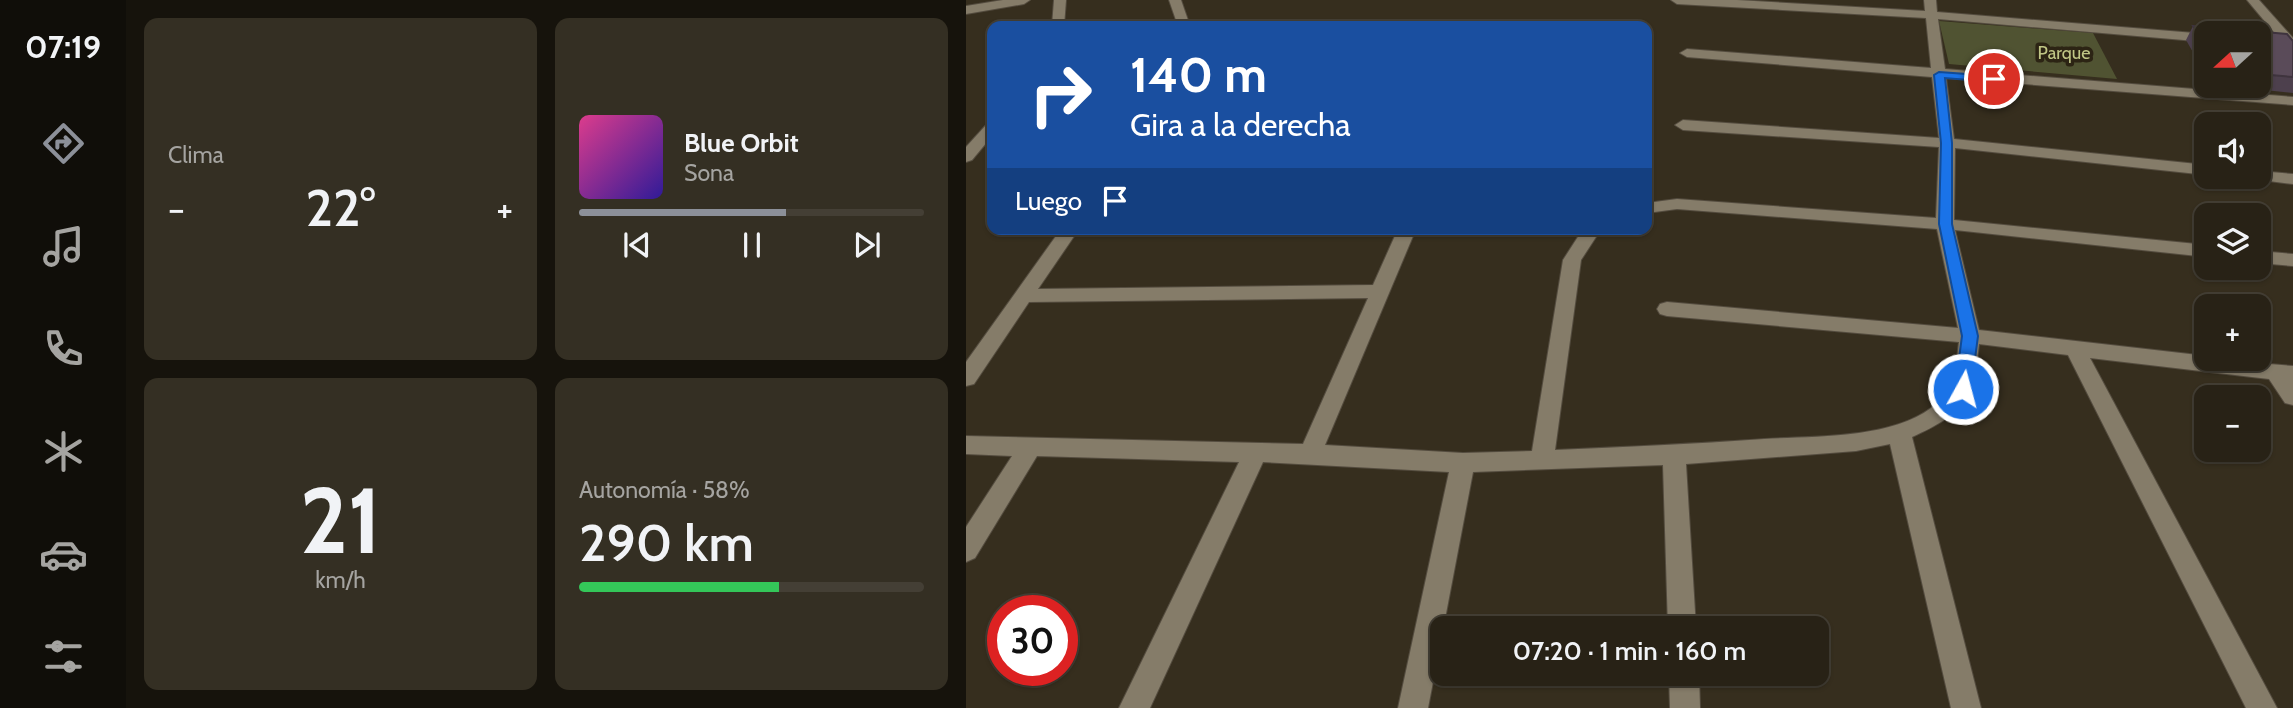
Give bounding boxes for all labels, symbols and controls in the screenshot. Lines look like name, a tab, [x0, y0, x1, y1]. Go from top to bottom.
north arrow	[2194, 21, 2272, 98]
map controls	[2194, 21, 2271, 462]
text: 07:19	[25, 27, 101, 66]
park label: Parque	[2038, 42, 2090, 64]
text: 140 m	[1130, 45, 1267, 104]
icon: right	[1015, 49, 1106, 140]
pin	[1964, 49, 2024, 109]
icon: arrive	[1975, 60, 2013, 98]
text: Gira a la derecha	[1130, 105, 1351, 144]
button: sound	[2194, 112, 2271, 189]
icon: directions	[39, 119, 88, 168]
text: Blue Orbit	[684, 127, 799, 159]
text: Clima	[168, 141, 224, 169]
text: Sona	[684, 159, 734, 187]
text: 22°	[306, 176, 375, 239]
icon: arrive	[1096, 182, 1134, 220]
text: −	[168, 185, 185, 232]
text: +	[496, 185, 513, 232]
text: Luego	[1015, 185, 1082, 217]
button: layers	[2194, 203, 2271, 280]
icon: music	[39, 222, 88, 271]
icon: previous	[618, 226, 656, 264]
icon: pause	[733, 226, 771, 264]
icon: next	[848, 226, 886, 264]
button: +	[2194, 294, 2271, 371]
icon: phone	[39, 324, 88, 373]
position arrow	[1926, 352, 2000, 426]
button: −	[2194, 385, 2271, 462]
icon: climate	[39, 427, 88, 476]
text: 21	[300, 465, 381, 576]
text: Autonomía · 58%	[579, 476, 750, 504]
text: 290 km	[579, 511, 754, 574]
icon: car	[39, 530, 88, 579]
text: km/h	[315, 566, 366, 594]
speed limit sign: 30	[987, 595, 1078, 686]
icon: filters	[39, 632, 88, 681]
text: 07:20 · 1 min · 160 m	[1513, 635, 1746, 667]

